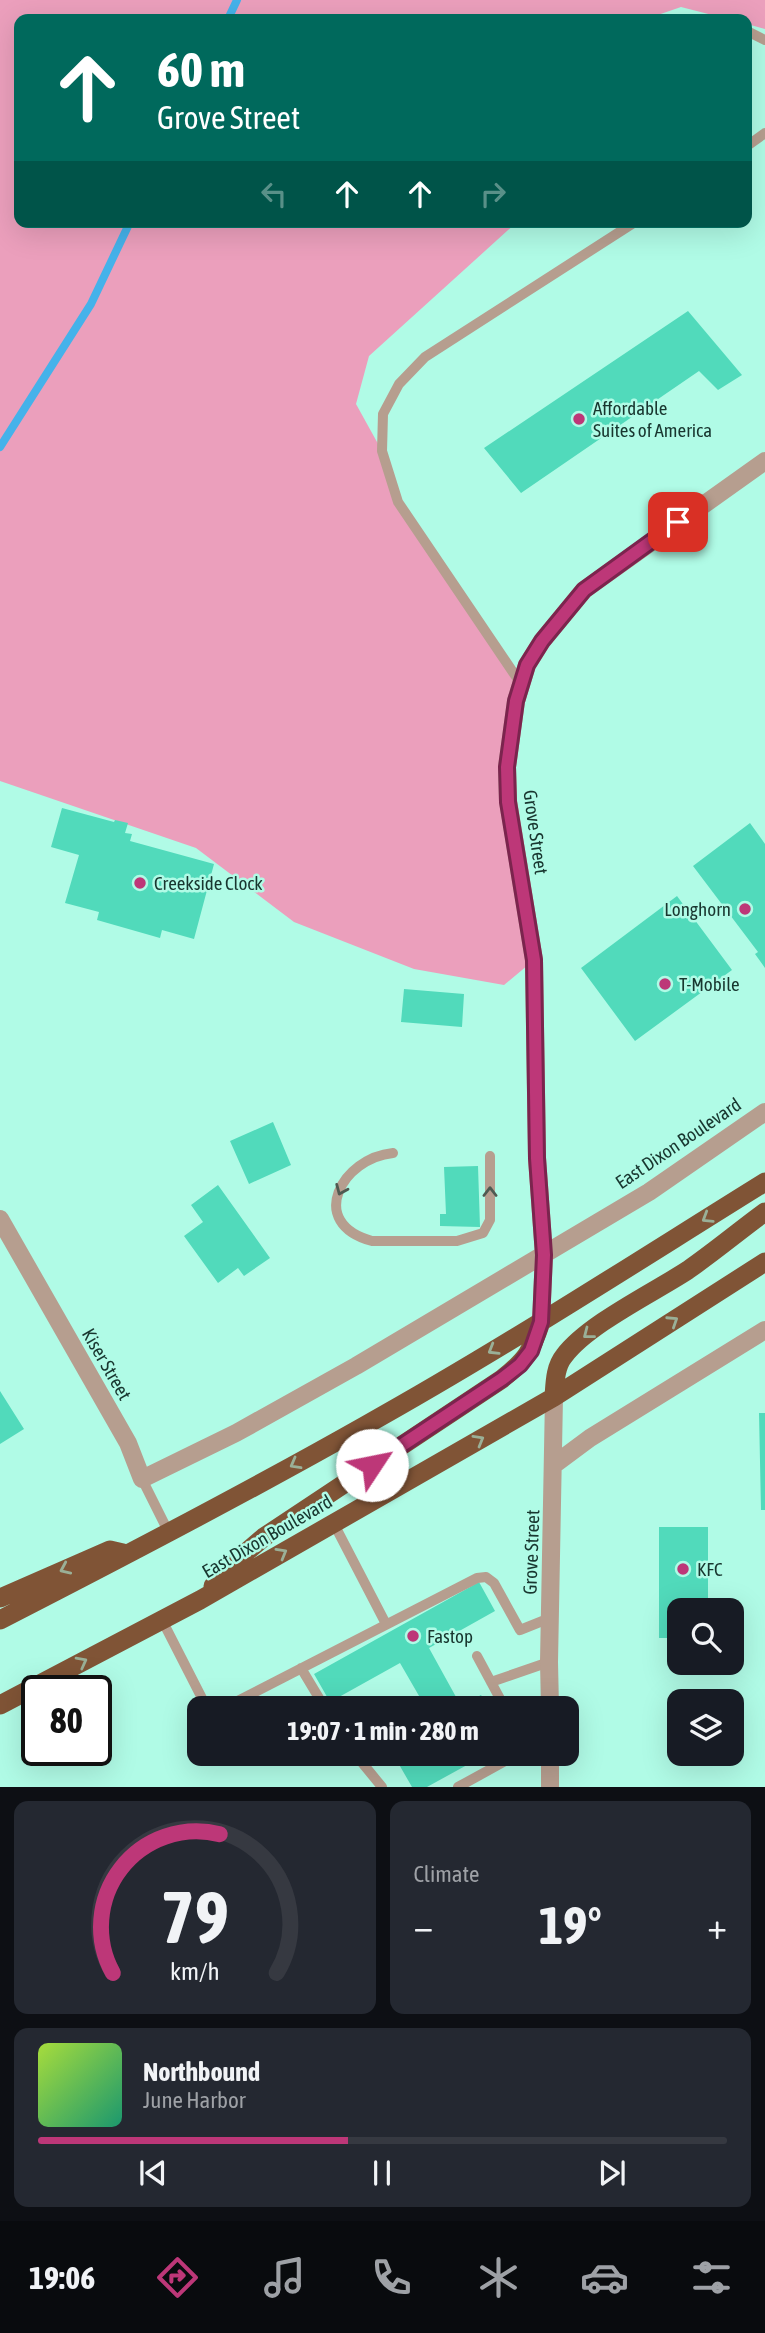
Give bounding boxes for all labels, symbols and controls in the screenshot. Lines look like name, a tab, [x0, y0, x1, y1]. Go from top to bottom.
text: 60 m	[157, 41, 245, 97]
icon: ahead	[42, 42, 133, 133]
text: Grove Street	[157, 99, 300, 136]
icon: left	[255, 175, 293, 213]
icon: ahead	[328, 175, 366, 213]
icon: ahead	[401, 175, 439, 213]
icon: right	[474, 175, 512, 213]
place label: Affordable Suites of America	[593, 397, 712, 441]
marker: Affordable Suites of America	[571, 411, 587, 427]
pin	[648, 492, 708, 552]
icon: arrive	[659, 503, 697, 541]
street label: Grove Street	[519, 788, 553, 876]
place label: Creekside Clock	[154, 872, 263, 894]
marker: Creekside Clock	[132, 875, 148, 891]
place label: Longhorn	[664, 898, 731, 920]
marker: Longhorn	[737, 901, 753, 917]
place label: T-Mobile	[679, 973, 740, 995]
marker: T-Mobile	[657, 976, 673, 992]
street label: East Dixon Boulevard	[611, 1093, 745, 1193]
one-way arrow	[335, 1183, 349, 1195]
one-way arrow	[482, 1186, 498, 1197]
one-way arrow	[702, 1210, 715, 1223]
one-way arrow	[665, 1316, 678, 1329]
street label: Kiser Street	[78, 1324, 136, 1404]
one-way arrow	[583, 1325, 596, 1338]
one-way arrow	[487, 1342, 500, 1355]
position arrow	[335, 1428, 409, 1502]
one-way arrow	[472, 1435, 484, 1448]
one-way arrow	[290, 1456, 303, 1469]
street label: East Dixon Boulevard	[198, 1490, 336, 1582]
street label: Grove Street	[519, 1509, 543, 1595]
one-way arrow	[274, 1548, 287, 1561]
place label: KFC	[697, 1558, 723, 1580]
one-way arrow	[59, 1561, 71, 1575]
marker: KFC	[675, 1561, 691, 1577]
map controls	[667, 1598, 744, 1766]
button: search	[667, 1598, 744, 1675]
place label: Fastop	[427, 1625, 473, 1647]
marker: Fastop	[405, 1628, 421, 1644]
one-way arrow	[75, 1657, 87, 1670]
speed limit sign: 80	[21, 1675, 112, 1766]
button: layers	[667, 1689, 744, 1766]
text: 19:07 · 1 min · 280 m	[287, 1716, 479, 1746]
text: Climate	[414, 1861, 479, 1887]
text: 79	[161, 1876, 229, 1959]
text: 19°	[539, 1895, 602, 1955]
text: −	[414, 1904, 433, 1947]
text: +	[707, 1904, 727, 1947]
text: km/h	[170, 1957, 220, 1985]
text: Northbound	[143, 2057, 260, 2087]
text: June Harbor	[143, 2087, 246, 2113]
icon: previous	[134, 2154, 172, 2192]
icon: pause	[363, 2154, 401, 2192]
icon: next	[593, 2154, 631, 2192]
icon: directions	[153, 2253, 202, 2302]
icon: music	[260, 2253, 309, 2302]
icon: phone	[367, 2253, 416, 2302]
icon: climate	[474, 2253, 523, 2302]
icon: car	[580, 2253, 629, 2302]
icon: filters	[687, 2253, 736, 2302]
text: 19:06	[29, 2259, 95, 2296]

